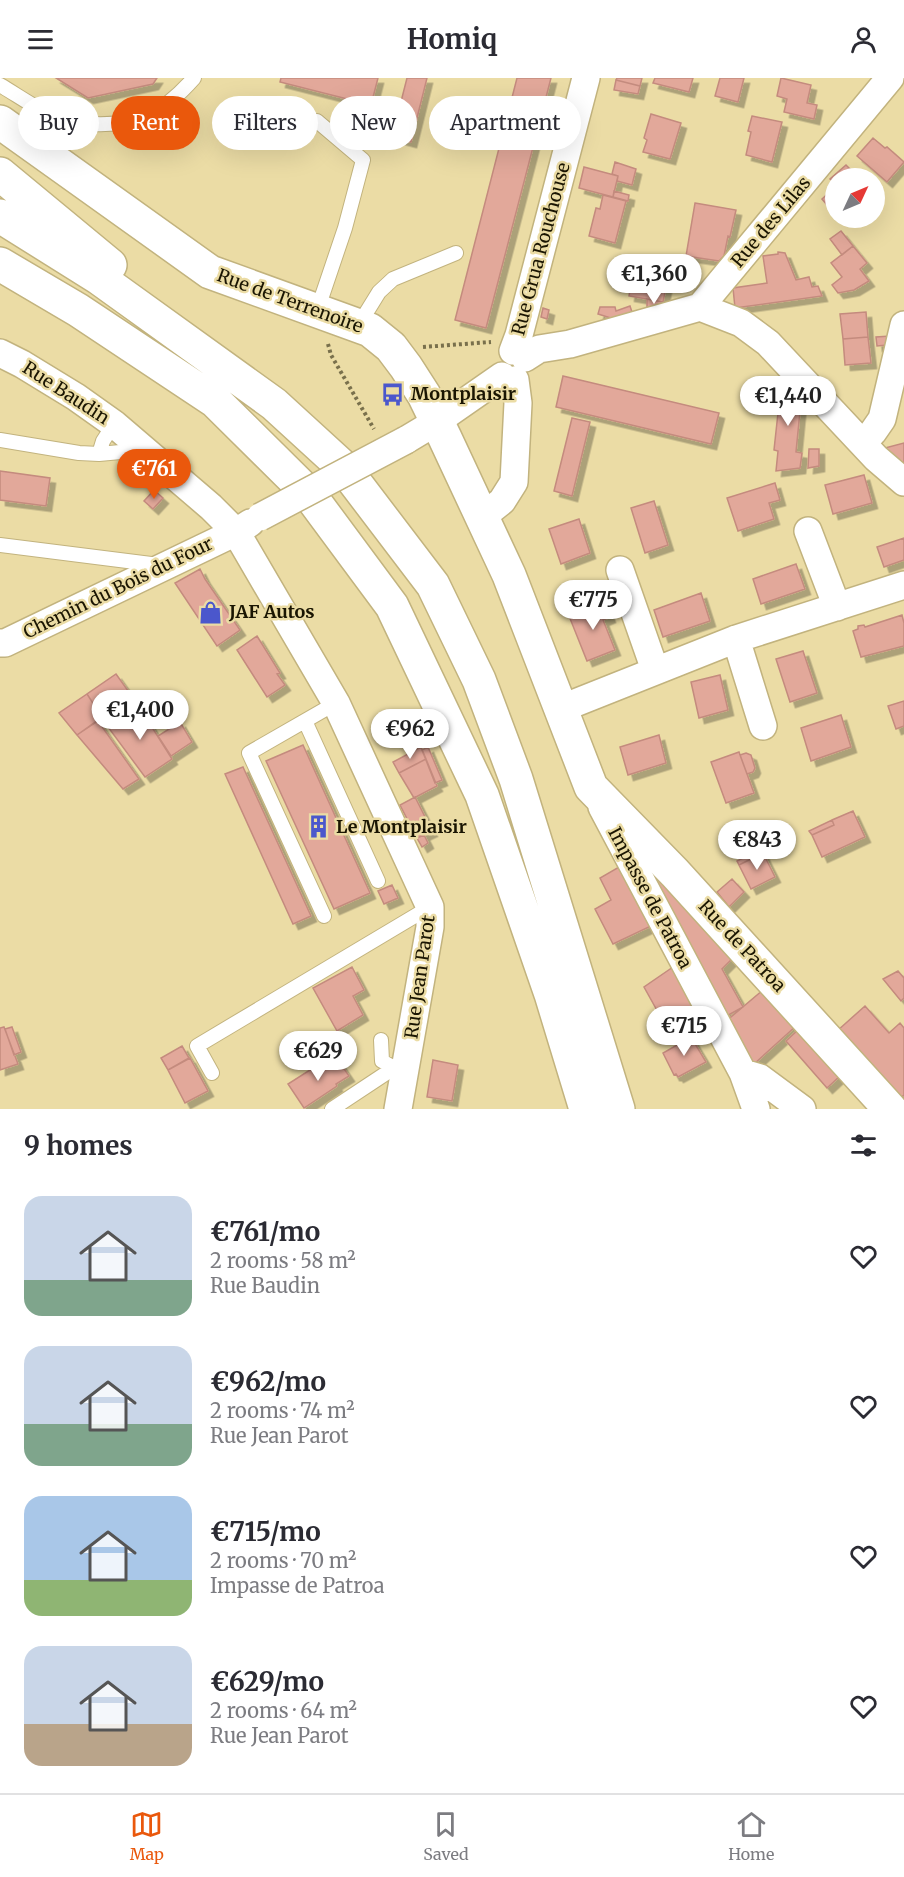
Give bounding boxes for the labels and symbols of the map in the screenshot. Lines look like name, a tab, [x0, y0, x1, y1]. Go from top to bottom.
street label: Rue Grua Rouchouse	[506, 160, 575, 338]
north arrow	[825, 168, 885, 228]
street label: Rue des Lilas	[726, 171, 815, 272]
pin: €1,360	[605, 254, 703, 305]
street label: Rue de Terrenoire	[214, 263, 366, 338]
street label: Rue Baudin	[19, 356, 114, 429]
pin: €1,440	[739, 376, 837, 427]
bus stop icon: Montplaisir	[380, 381, 406, 407]
place label: Montplaisir	[411, 382, 516, 405]
pin: €761	[118, 449, 190, 500]
street label: Chemin du Bois du Four	[19, 532, 216, 643]
pin: €775	[557, 580, 629, 631]
shop icon: JAF Autos	[198, 599, 224, 625]
place label: JAF Autos	[228, 600, 315, 623]
pin: €1,400	[91, 690, 189, 741]
pin: €962	[374, 709, 446, 760]
building icon: Le Montplaisir	[305, 814, 331, 840]
place label: Le Montplaisir	[336, 815, 467, 838]
pin: €843	[721, 820, 793, 871]
street label: Impasse de Patroa	[603, 823, 698, 973]
street label: Rue de Patroa	[694, 895, 791, 997]
street label: Rue Jean Parot	[399, 914, 440, 1040]
pin: €715	[648, 1006, 720, 1057]
pin: €629	[282, 1031, 354, 1082]

